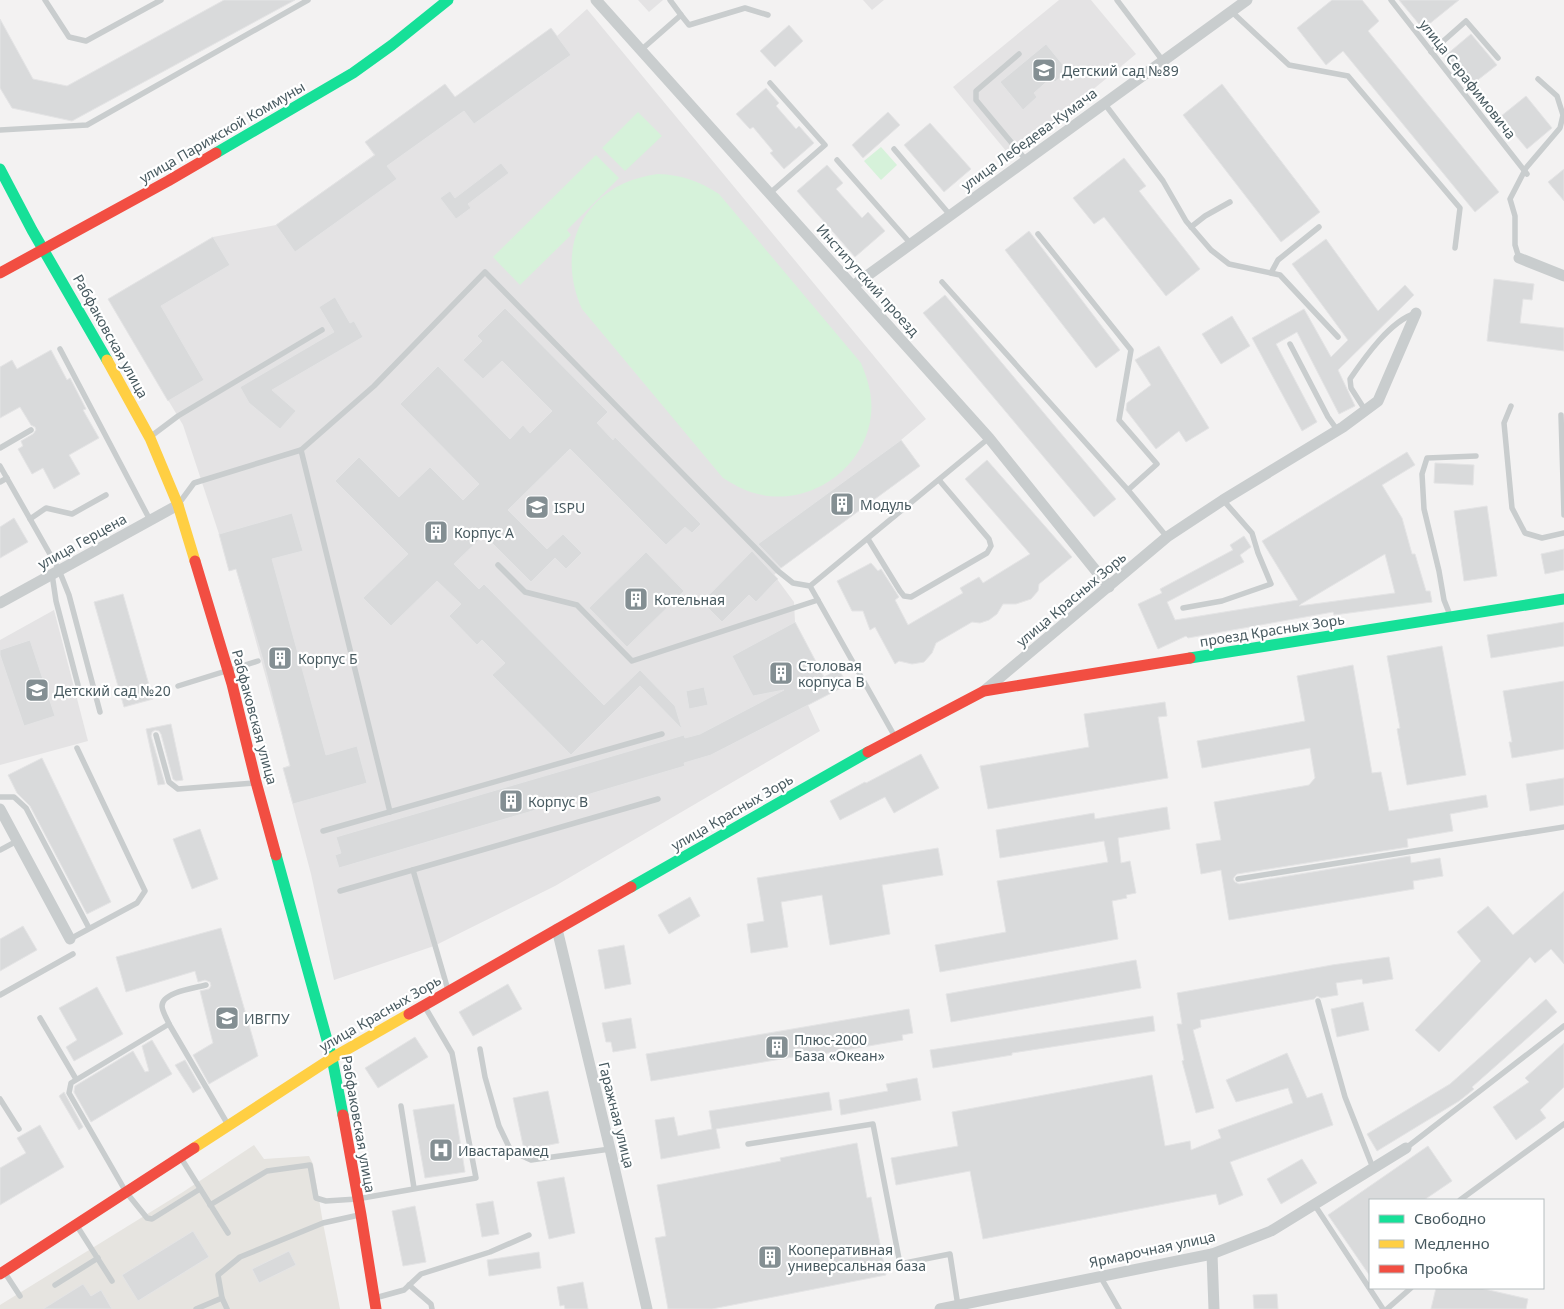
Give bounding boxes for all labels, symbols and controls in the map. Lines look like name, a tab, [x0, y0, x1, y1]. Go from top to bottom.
street label: улица Серафимовича	[1415, 15, 1521, 143]
school or university icon: Детский сад №89	[1031, 57, 1057, 83]
place label: Детский сад №89	[1062, 61, 1179, 80]
street label: улица Парижской Коммуны	[136, 77, 308, 187]
street label: улица Лебедева-Кумача	[957, 83, 1101, 195]
street label: Институтский проезд	[812, 220, 924, 341]
street label: Рабфаковская улица	[69, 271, 153, 401]
building icon: Модуль	[829, 491, 855, 517]
school or university icon: ISPU	[524, 494, 550, 520]
place label: Модуль	[860, 495, 912, 514]
place label: ISPU	[554, 498, 585, 517]
street label: улица Герцена	[34, 509, 130, 573]
building icon: Корпус А	[423, 519, 449, 545]
place label: Корпус А	[454, 523, 514, 542]
street label: улица Красных Зорь	[1012, 547, 1130, 651]
building icon: Котельная	[623, 586, 649, 612]
place label: Котельная	[654, 590, 725, 609]
street label: проезд Красных Зорь	[1198, 609, 1346, 651]
building icon: Корпус Б	[267, 645, 293, 671]
street label: Рабфаковская улица	[228, 647, 282, 787]
place label: Корпус Б	[298, 649, 358, 668]
place label: Столовая корпуса В	[798, 656, 865, 691]
building icon: Столовая корпуса В	[768, 660, 794, 686]
school or university icon: Детский сад №20	[24, 677, 50, 703]
place label: Детский сад №20	[54, 681, 171, 700]
street label: улица Красных Зорь	[668, 769, 796, 855]
building icon: Корпус В	[498, 788, 524, 814]
place label: Корпус В	[528, 792, 588, 811]
street label: улица Красных Зорь	[316, 970, 444, 1056]
school or university icon: ИВГПУ	[214, 1005, 240, 1031]
place label: ИВГПУ	[244, 1009, 290, 1028]
place label: Плюс-2000 База «Океан»	[794, 1030, 885, 1065]
building icon: Плюс-2000 База «Океан»	[764, 1034, 790, 1060]
street label: Рабфаковская улица	[338, 1054, 380, 1194]
street label: Гаражная улица	[595, 1060, 639, 1170]
hospital icon: Ивастарамед	[428, 1137, 454, 1163]
place label: Ивастарамед	[458, 1141, 549, 1160]
legend	[1369, 1199, 1544, 1289]
text: Свободно	[1414, 1208, 1486, 1228]
street label: Ярмарочная улица	[1087, 1226, 1217, 1272]
text: Медленно	[1414, 1233, 1490, 1253]
place label: Кооперативная универсальная база	[788, 1240, 926, 1275]
building icon: Кооперативная универсальная база	[757, 1244, 783, 1270]
text: Пробка	[1414, 1258, 1468, 1278]

